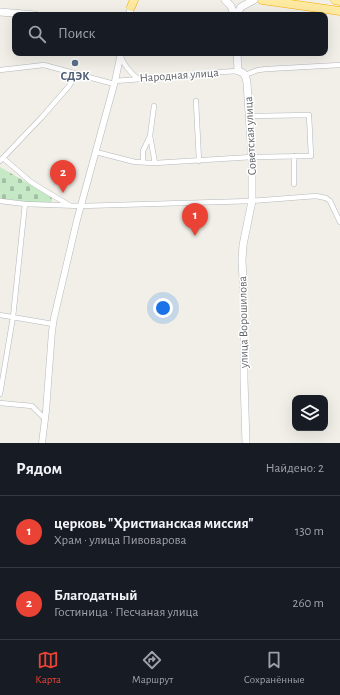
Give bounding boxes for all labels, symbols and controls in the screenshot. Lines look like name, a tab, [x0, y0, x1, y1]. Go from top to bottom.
search box	[12, 12, 328, 56]
icon: search	[26, 23, 48, 45]
text: Поиск	[58, 26, 96, 41]
marker: СДЭК	[70, 58, 80, 68]
street label: Народная улица	[139, 66, 220, 85]
place label: СДЭК	[60, 70, 90, 82]
street label: Советская улица	[242, 96, 259, 176]
pin: 2	[50, 160, 76, 193]
pin: 1	[182, 203, 208, 236]
street label: улица Ворошилова	[236, 275, 251, 369]
your location	[153, 298, 173, 318]
map controls	[292, 395, 328, 431]
button: layers	[292, 395, 328, 431]
text: Рядом	[16, 460, 62, 477]
text: Найдено: 2	[266, 462, 324, 475]
text: церковь "Христианская миссия"	[54, 516, 254, 531]
text: 1	[27, 525, 31, 538]
text: 130 m	[295, 525, 324, 538]
text: Храм · улица Пивоварова	[54, 534, 186, 547]
text: Благодатный	[54, 588, 137, 603]
text: 2	[26, 597, 32, 610]
text: 260 m	[293, 597, 324, 610]
text: Гостиница · Песчаная улица	[54, 606, 198, 619]
tab: Карта	[35, 649, 61, 686]
tab: Маршрут	[132, 649, 173, 686]
tab: Сохранённые	[244, 649, 305, 686]

